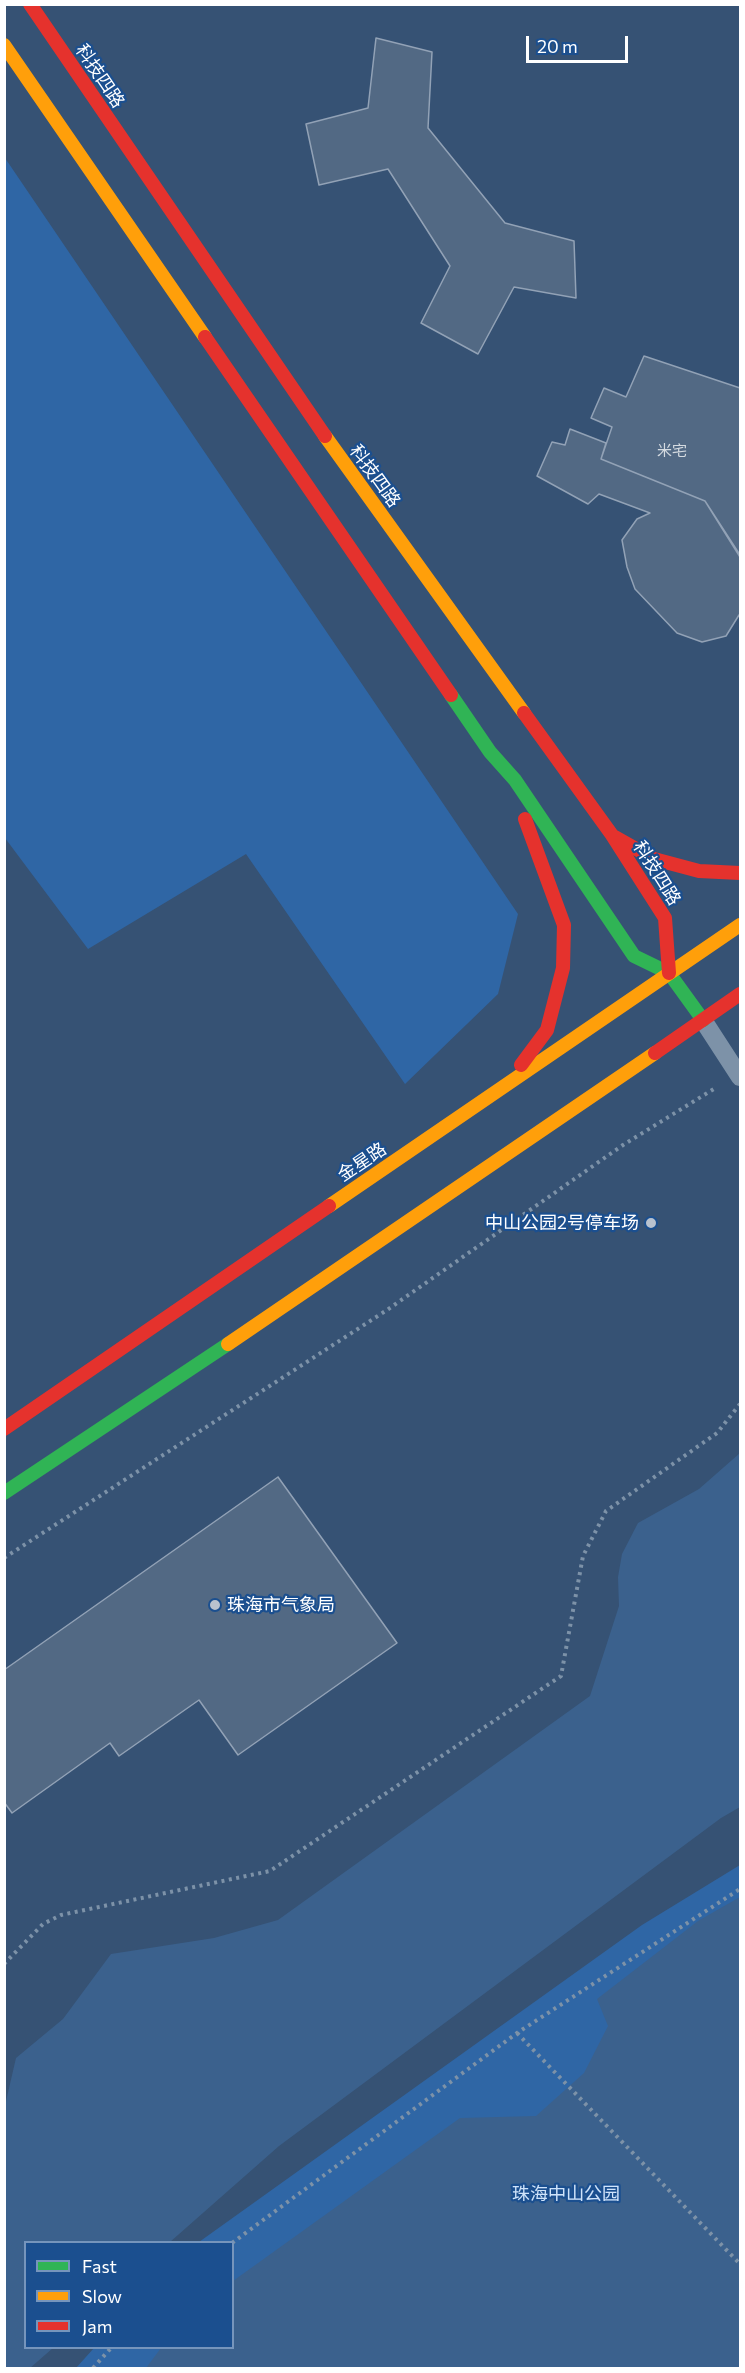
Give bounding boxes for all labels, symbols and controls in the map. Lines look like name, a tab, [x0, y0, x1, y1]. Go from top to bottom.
scale bar	[529, 24, 631, 62]
text: 20 m	[537, 35, 578, 57]
street label: 科技四路	[71, 40, 129, 112]
street label: 科技四路	[345, 441, 405, 511]
house number: 米宅	[657, 442, 687, 460]
street label: 科技四路	[629, 837, 685, 909]
street label: 金星路	[334, 1138, 390, 1186]
place label: 中山公园2号停车场	[485, 1212, 639, 1234]
marker: 中山公园2号停车场	[644, 1216, 658, 1230]
place label: 珠海市气象局	[227, 1594, 335, 1616]
marker: 珠海市气象局	[208, 1598, 222, 1612]
park label: 珠海中山公园	[512, 2183, 620, 2205]
legend	[24, 2241, 234, 2349]
text: Fast	[82, 2255, 117, 2277]
text: Slow	[82, 2285, 122, 2307]
text: Jam	[82, 2315, 112, 2337]

